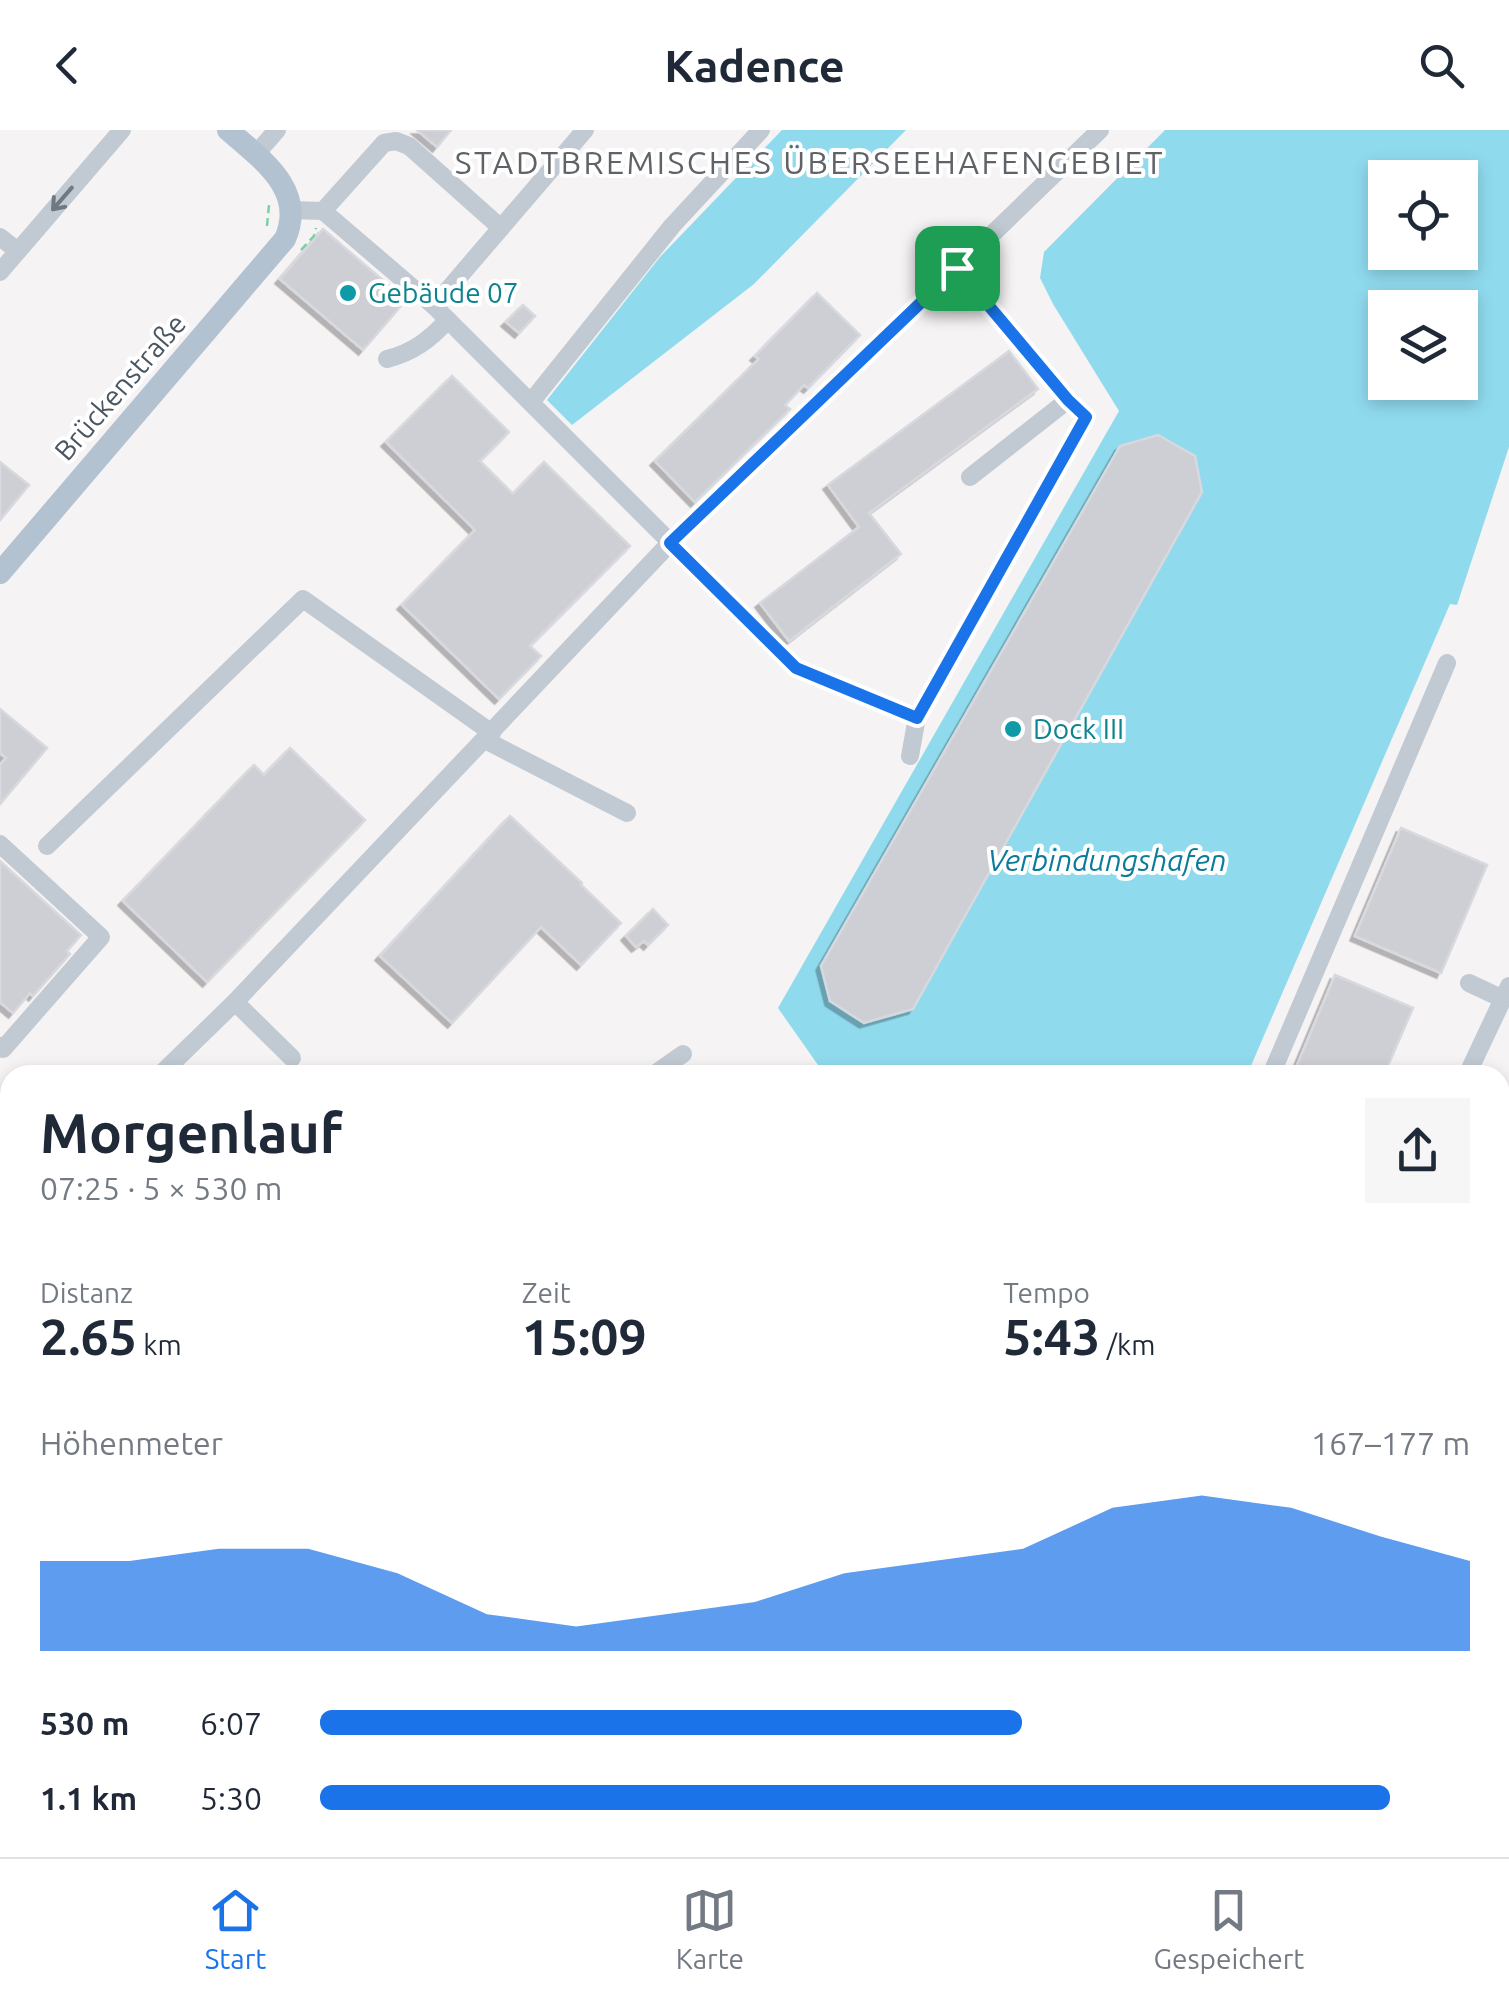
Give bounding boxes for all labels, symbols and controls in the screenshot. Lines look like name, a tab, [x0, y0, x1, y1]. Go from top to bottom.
icon: back	[40, 38, 95, 93]
icon: search	[1414, 38, 1469, 93]
text: Kadence	[664, 40, 845, 91]
district label: STADTBREMISCHES ÜBERSEEHAFENGEBIET	[455, 144, 1165, 180]
map controls	[1368, 160, 1478, 400]
button: locate	[1368, 160, 1478, 270]
one-way arrow	[52, 186, 74, 212]
pin	[915, 226, 1000, 311]
icon: arrive	[930, 241, 985, 296]
place label: Gebäude 07	[368, 277, 519, 308]
marker: Gebäude 07	[337, 282, 359, 304]
button: layers	[1368, 290, 1478, 400]
street label: Brückenstraße	[48, 307, 191, 466]
place label: Dock III	[1033, 713, 1124, 744]
marker: Dock III	[1002, 718, 1024, 740]
water label: Verbindungshafen	[987, 843, 1227, 877]
button: share	[1365, 1098, 1470, 1203]
text: Morgenlauf	[40, 1102, 343, 1163]
text: 07:25 · 5 × 530 m	[40, 1170, 282, 1206]
text: Distanz	[40, 1277, 133, 1308]
text: Zeit	[522, 1277, 571, 1308]
text: Tempo	[1003, 1277, 1090, 1308]
text: 2.65	[40, 1308, 137, 1364]
text: 15:09	[522, 1308, 647, 1364]
text: 5:43	[1003, 1308, 1100, 1364]
text: km	[137, 1329, 182, 1360]
text: /km	[1100, 1329, 1155, 1360]
text: Höhenmeter	[40, 1425, 223, 1461]
text: 167–177 m	[1311, 1425, 1470, 1461]
text: 530 m	[40, 1705, 129, 1741]
text: 6:07	[200, 1705, 262, 1741]
text: 1.1 km	[40, 1780, 137, 1816]
text: 5:30	[200, 1780, 262, 1816]
tab: Start	[205, 1883, 266, 1974]
tab: Karte	[676, 1883, 744, 1974]
tab: Gespeichert	[1153, 1883, 1304, 1974]

